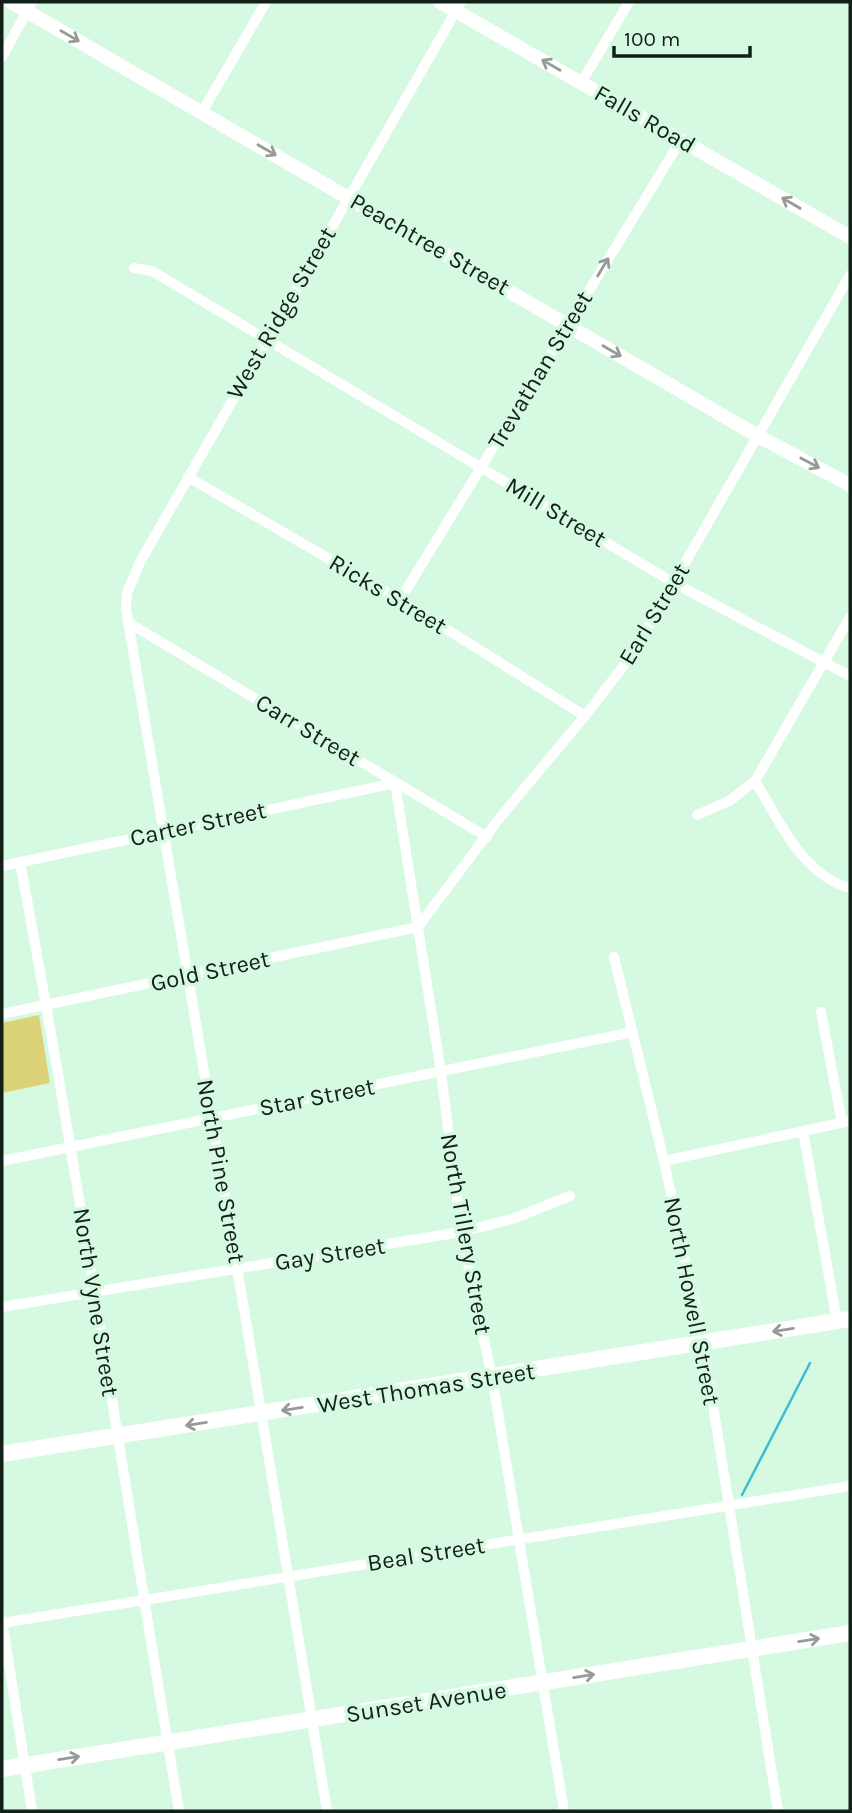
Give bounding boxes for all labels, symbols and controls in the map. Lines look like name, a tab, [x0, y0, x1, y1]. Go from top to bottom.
scale bar	[614, 14, 750, 58]
text: 100 m	[624, 27, 681, 51]
one-way arrow	[60, 29, 80, 43]
one-way arrow	[542, 58, 562, 72]
street label: Falls Road	[589, 79, 701, 159]
one-way arrow	[257, 143, 277, 157]
street label: Peachtree Street	[345, 187, 515, 301]
one-way arrow	[781, 196, 802, 209]
street label: West Ridge Street	[220, 222, 342, 404]
one-way arrow	[597, 257, 611, 277]
street label: Trevathan Street	[482, 286, 598, 454]
one-way arrow	[601, 345, 622, 358]
one-way arrow	[799, 457, 819, 471]
street label: Mill Street	[501, 471, 611, 553]
street label: Ricks Street	[324, 548, 452, 640]
street label: Earl Street	[613, 558, 695, 670]
street label: Carr Street	[251, 688, 365, 772]
street label: Carter Street	[127, 796, 269, 852]
street label: Gold Street	[148, 945, 272, 997]
street label: Star Street	[257, 1072, 377, 1122]
street label: North Pine Street	[191, 1077, 251, 1265]
street label: North Tillery Street	[435, 1131, 497, 1337]
street label: North Howell Street	[658, 1195, 726, 1407]
street label: North Vyne Street	[67, 1206, 125, 1398]
street label: Gay Street	[273, 1231, 387, 1277]
one-way arrow	[772, 1324, 795, 1337]
street label: West Thomas Street	[315, 1357, 537, 1419]
one-way arrow	[281, 1403, 304, 1416]
one-way arrow	[185, 1418, 208, 1431]
street label: Beal Street	[365, 1531, 487, 1577]
one-way arrow	[797, 1633, 820, 1646]
one-way arrow	[572, 1669, 595, 1682]
street label: Sunset Avenue	[344, 1675, 508, 1729]
one-way arrow	[57, 1751, 80, 1764]

